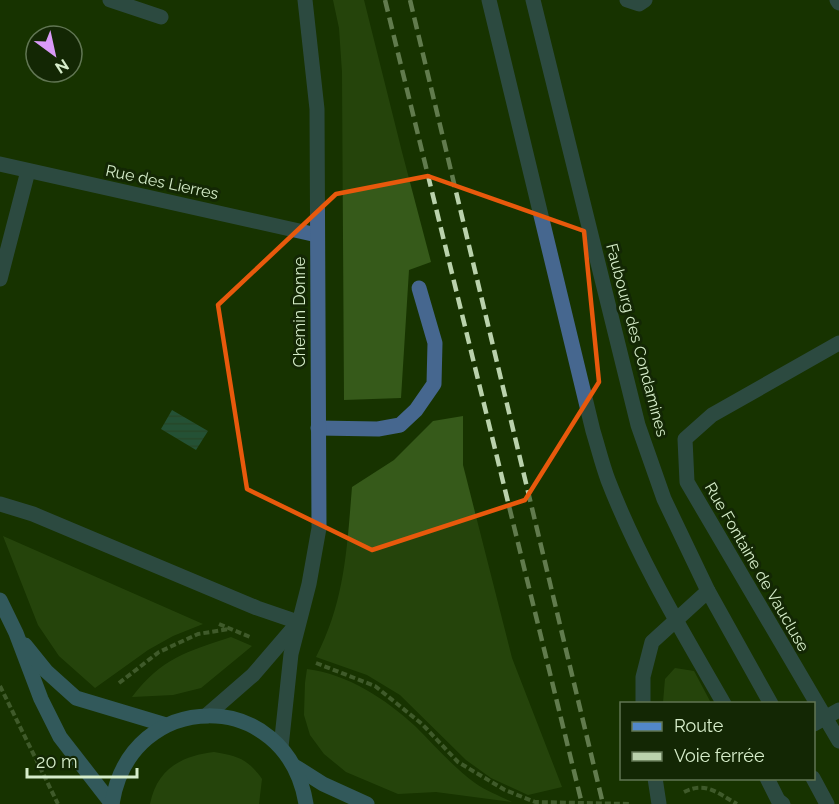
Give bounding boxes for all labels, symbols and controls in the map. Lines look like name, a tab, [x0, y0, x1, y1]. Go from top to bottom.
north arrow	[24, 24, 84, 84]
text: N	[52, 55, 72, 77]
street label: Rue des Lierres	[104, 161, 220, 203]
street label: Faubourg des Condamines	[602, 241, 672, 439]
street label: Chemin Donne	[290, 257, 309, 367]
street label: Rue Fontaine de Vaucluse	[701, 479, 813, 655]
legend	[620, 702, 815, 780]
text: Route	[674, 715, 724, 736]
scale bar	[27, 741, 136, 779]
text: Voie ferrée	[674, 745, 765, 766]
text: 20 m	[36, 751, 78, 772]

